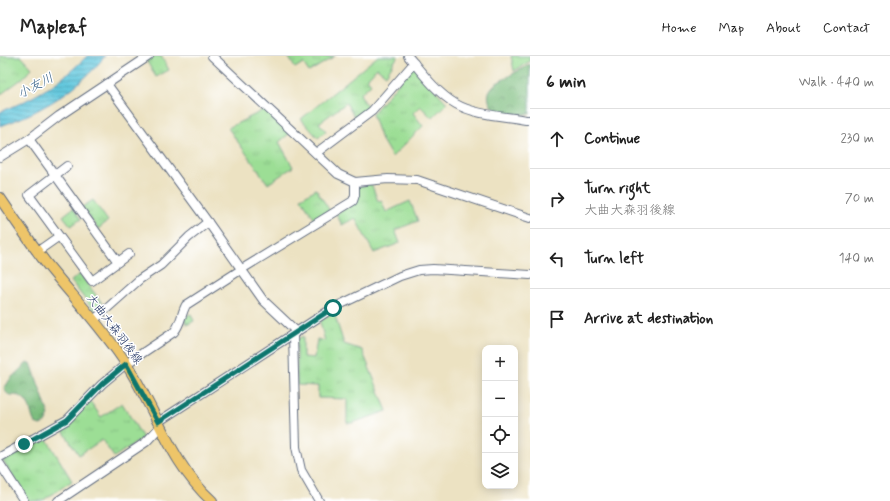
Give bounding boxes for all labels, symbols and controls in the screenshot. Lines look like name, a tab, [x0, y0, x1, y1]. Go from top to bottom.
text: Mapleaf	[20, 15, 87, 40]
text: Home	[662, 19, 696, 37]
text: Map	[718, 19, 744, 37]
text: About	[766, 19, 801, 37]
text: Contact	[823, 19, 870, 37]
water label: 小友川	[14, 70, 57, 103]
text: 6 min	[546, 71, 586, 93]
text: Walk · 440 m	[799, 74, 874, 91]
icon: ahead	[546, 128, 568, 150]
text: Continue	[584, 129, 640, 149]
text: 230 m	[840, 130, 874, 147]
text: Turn right	[584, 179, 651, 199]
icon: right	[546, 188, 568, 210]
text: 70 m	[845, 190, 874, 207]
text: 大曲大森羽後線	[584, 202, 675, 219]
icon: left	[546, 248, 568, 270]
text: Turn left	[584, 249, 644, 269]
text: 140 m	[839, 250, 874, 267]
street label: 大曲大森羽後線	[83, 291, 146, 368]
route start	[324, 299, 342, 317]
icon: arrive	[546, 308, 568, 330]
text: Arrive at destination	[584, 309, 713, 329]
map controls	[482, 345, 518, 489]
button: +	[482, 345, 518, 381]
button: −	[482, 381, 518, 417]
button: locate	[482, 417, 518, 453]
route end	[15, 435, 33, 453]
button: layers	[482, 453, 518, 489]

